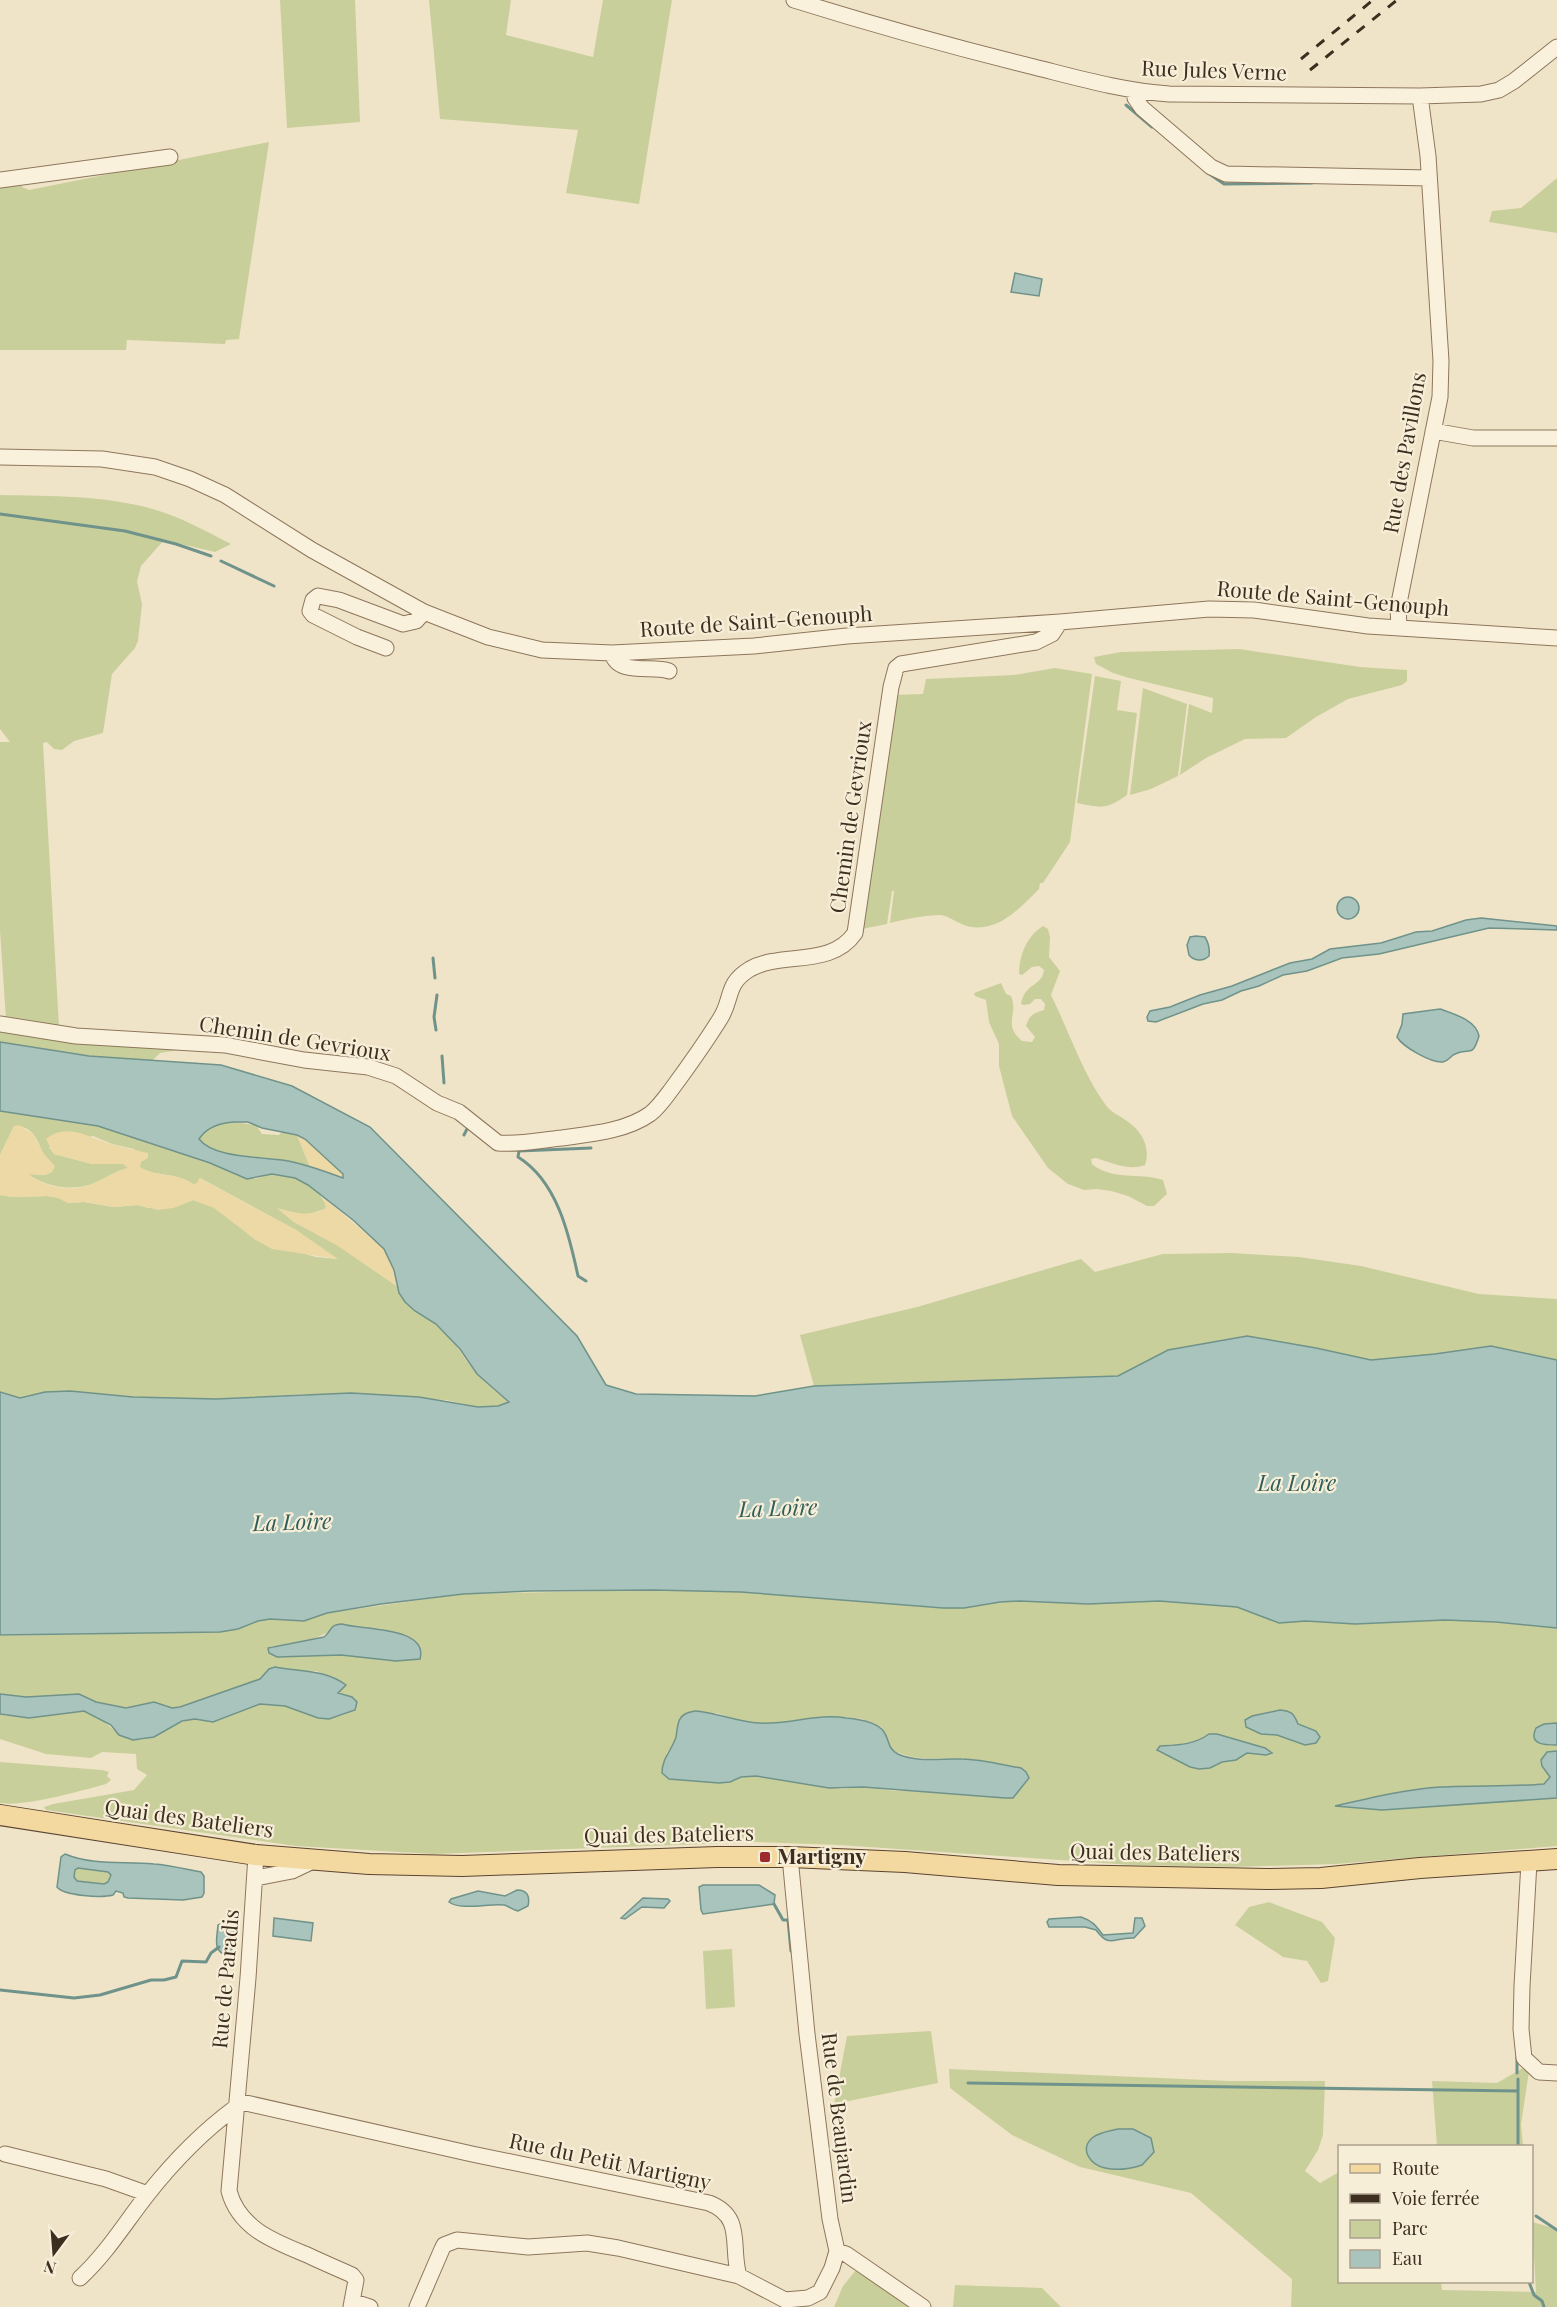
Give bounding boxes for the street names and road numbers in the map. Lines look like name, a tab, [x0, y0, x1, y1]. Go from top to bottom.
street label: Rue Jules Verne	[1141, 52, 1287, 86]
street label: Rue des Pavillons	[1375, 370, 1431, 535]
street label: Route de Saint-Genouph	[1216, 573, 1451, 621]
street label: Route de Saint-Genouph	[639, 598, 874, 642]
street label: Chemin de Gevrioux	[822, 719, 876, 915]
street label: Chemin de Gevrioux	[197, 1008, 393, 1066]
street label: Quai des Bateliers	[103, 1791, 275, 1843]
street label: Quai des Bateliers	[584, 1818, 754, 1848]
street label: Quai des Bateliers	[1070, 1836, 1240, 1866]
street label: Rue de Paradis	[204, 1908, 244, 2050]
street label: Rue de Beaujardin	[817, 2031, 865, 2205]
street label: Rue du Petit Martigny	[507, 2125, 714, 2195]

